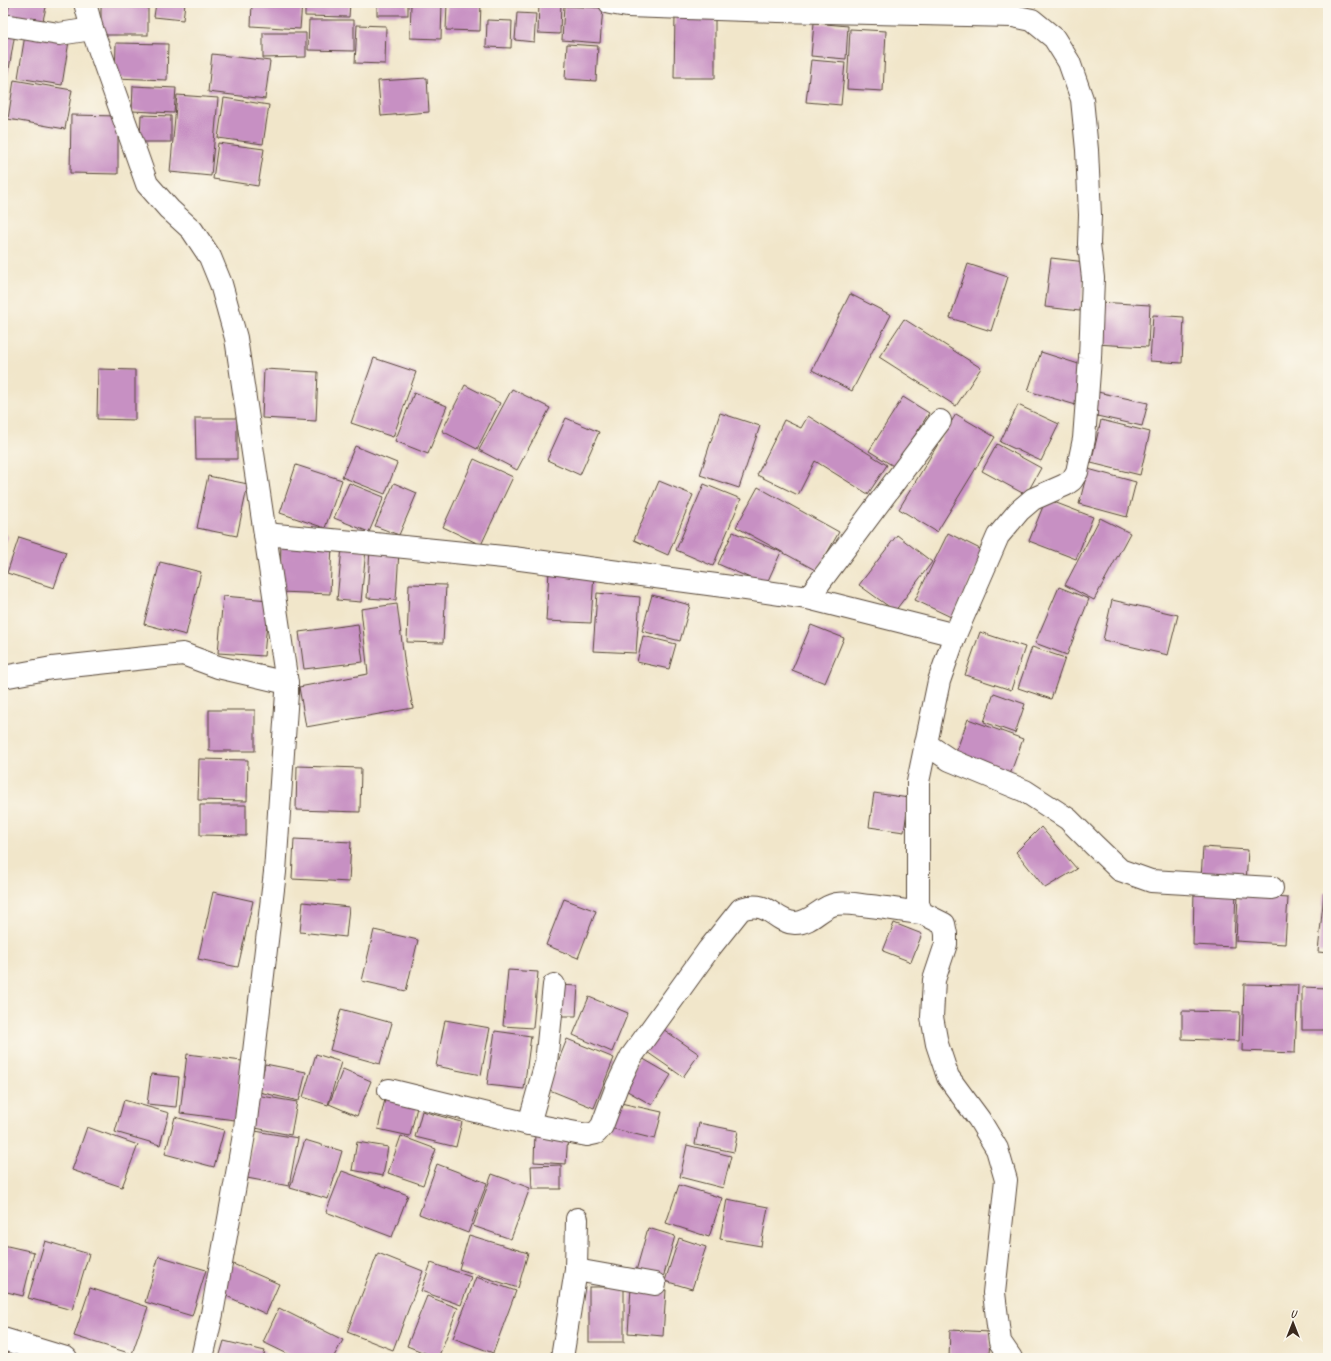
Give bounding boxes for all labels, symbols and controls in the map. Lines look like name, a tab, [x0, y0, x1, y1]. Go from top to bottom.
north arrow	[1273, 1303, 1313, 1343]
text: U	[1290, 1306, 1298, 1320]

